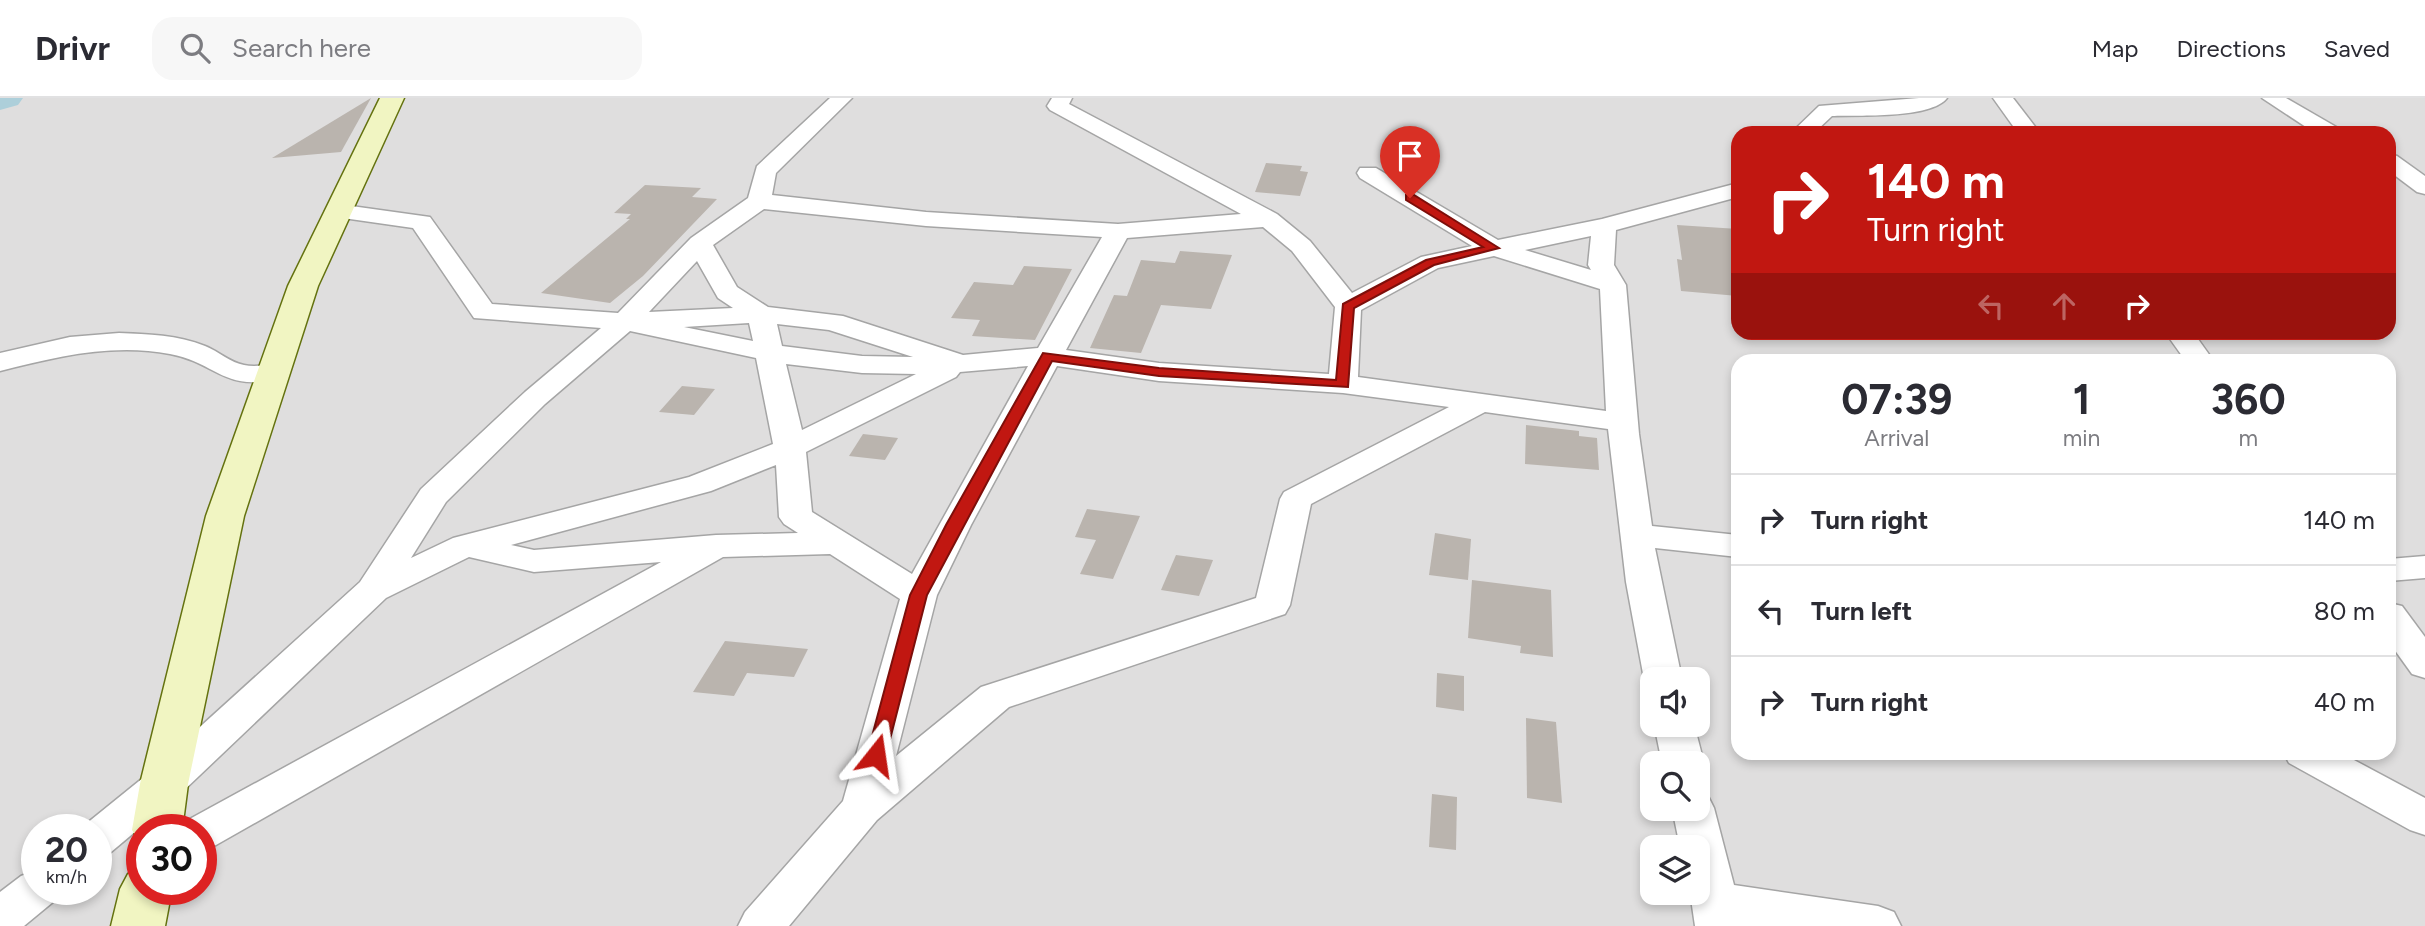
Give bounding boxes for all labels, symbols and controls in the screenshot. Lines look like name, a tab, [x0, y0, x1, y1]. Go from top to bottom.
search box	[152, 17, 642, 80]
text: Drivr	[35, 29, 110, 68]
icon: search	[176, 29, 214, 67]
text: Search here	[232, 32, 371, 64]
text: Map	[2092, 34, 2138, 63]
text: Directions	[2176, 34, 2286, 63]
text: Saved	[2324, 34, 2390, 63]
pin	[1380, 126, 1440, 198]
icon: arrive	[1391, 137, 1429, 175]
text: 140 m	[1867, 151, 2005, 210]
icon: right	[1752, 154, 1843, 245]
text: Turn right	[1867, 211, 2005, 249]
icon: left	[1972, 287, 2010, 325]
icon: ahead	[2045, 287, 2083, 325]
icon: right	[2118, 287, 2156, 325]
text: 07:39	[1841, 374, 1952, 425]
text: 1	[2073, 374, 2090, 425]
text: 360	[2211, 374, 2286, 425]
text: Arrival	[1864, 424, 1929, 452]
text: min	[2063, 424, 2100, 452]
text: m	[2238, 424, 2258, 452]
icon: right	[1752, 501, 1790, 539]
text: Turn right	[1811, 504, 1928, 536]
text: 140 m	[2303, 504, 2375, 536]
icon: left	[1752, 592, 1790, 630]
text: Turn left	[1811, 595, 1912, 627]
text: 80 m	[2314, 595, 2375, 627]
map controls	[1640, 667, 1710, 905]
button: sound	[1640, 667, 1710, 737]
icon: right	[1752, 683, 1790, 721]
text: Turn right	[1811, 686, 1928, 718]
text: 40 m	[2314, 686, 2375, 718]
position arrow	[839, 718, 913, 792]
button: search	[1640, 751, 1710, 821]
speed limit sign: 30	[126, 814, 217, 905]
text: 20	[45, 829, 88, 871]
button: layers	[1640, 835, 1710, 905]
text: km/h	[46, 866, 87, 888]

